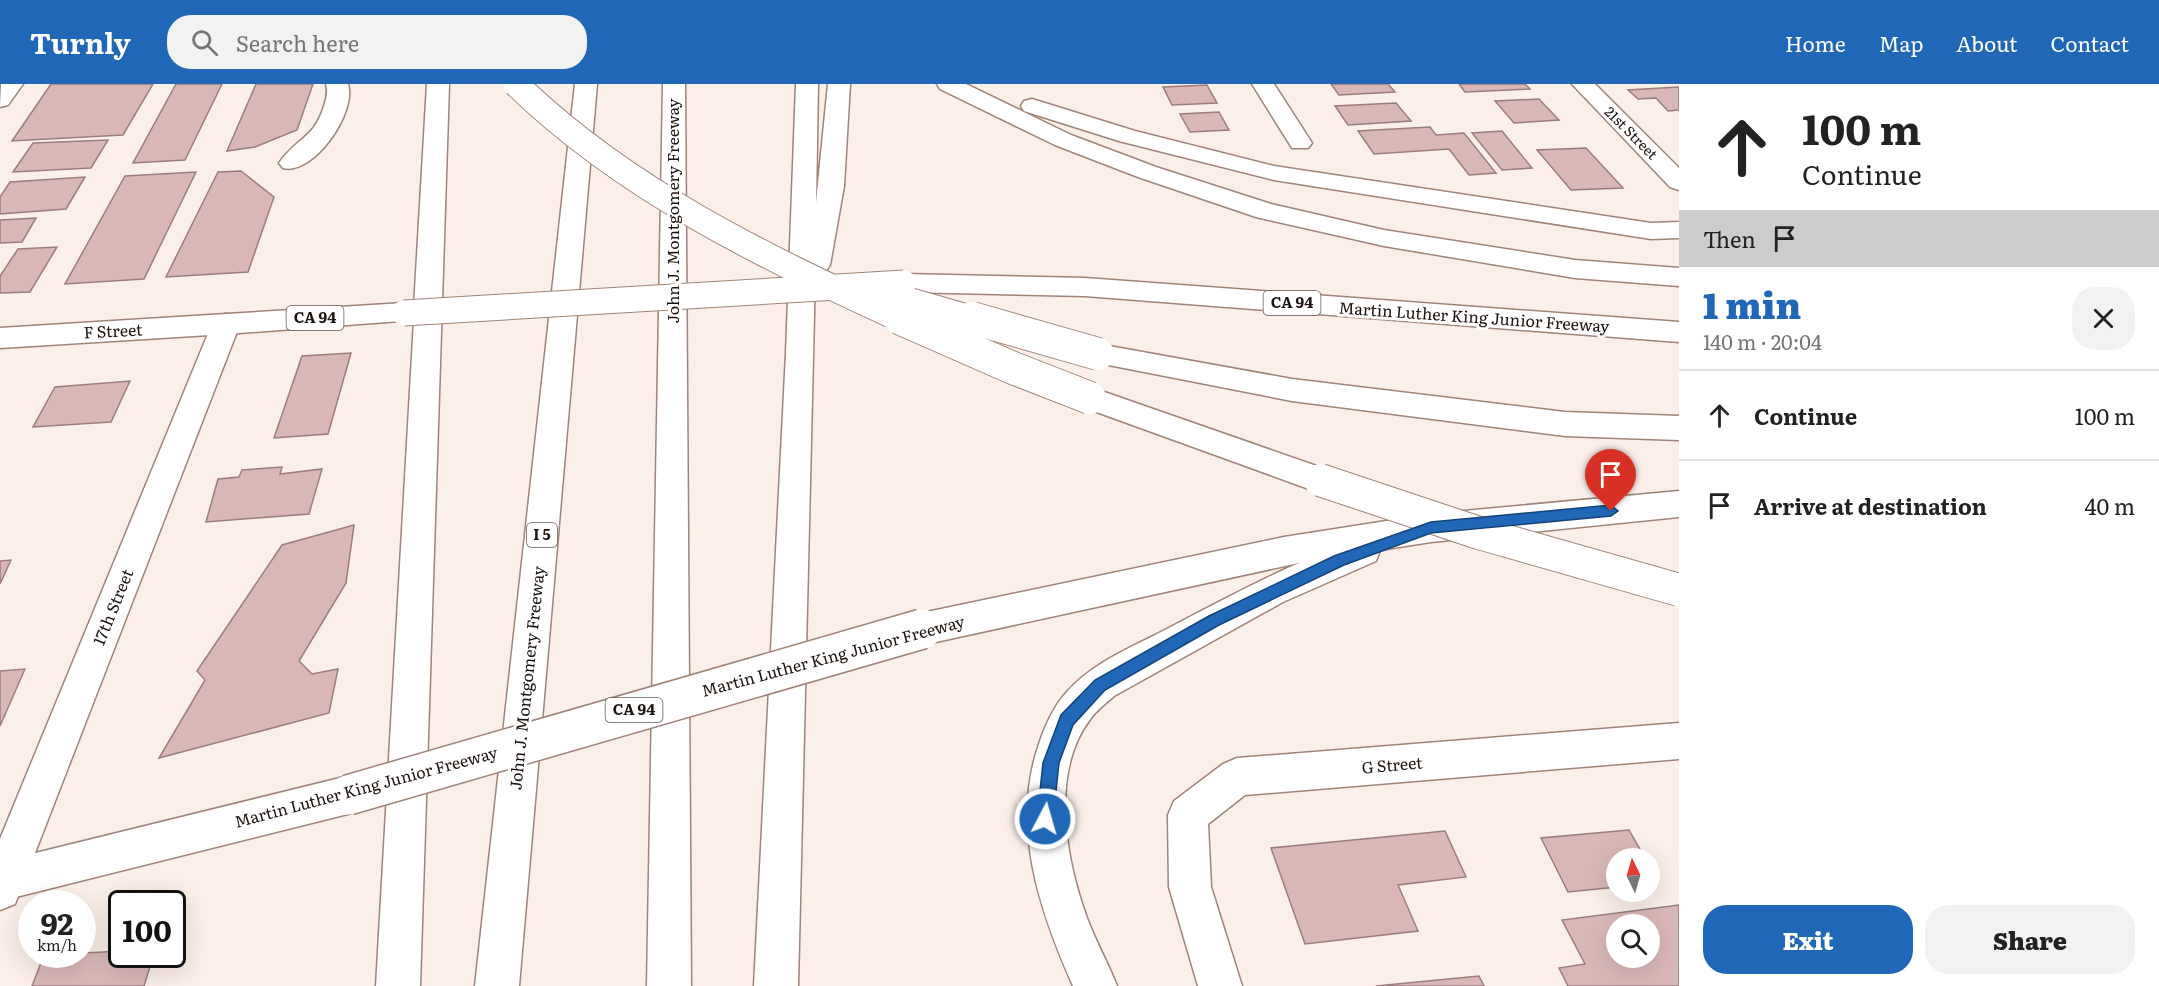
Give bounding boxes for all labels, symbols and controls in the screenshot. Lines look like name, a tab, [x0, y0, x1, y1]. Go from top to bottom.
search box	[167, 15, 587, 69]
text: Turnly	[30, 21, 131, 63]
icon: search	[188, 26, 221, 59]
text: Search here	[236, 26, 359, 59]
text: Home	[1785, 27, 1846, 58]
text: Map	[1879, 27, 1923, 58]
text: About	[1956, 27, 2018, 58]
text: Contact	[2051, 27, 2129, 58]
text: 100 m	[1802, 96, 1921, 158]
street label: John J. Montgomery Freeway	[660, 98, 684, 323]
street label: 21st Street	[1601, 101, 1663, 163]
icon: ahead	[1703, 108, 1781, 186]
text: Continue	[1802, 153, 1922, 193]
text: Then	[1703, 222, 1756, 255]
icon: arrive	[1768, 222, 1801, 255]
text: 1 min	[1703, 277, 1801, 330]
button: close	[2072, 287, 2135, 350]
road number: CA 94	[1264, 291, 1320, 315]
street label: Martin Luther King Junior Freeway	[1338, 295, 1611, 337]
road number: CA 94	[286, 306, 344, 330]
street label: F Street	[83, 316, 143, 344]
text: 140 m · 20:04	[1703, 326, 1822, 356]
icon: ahead	[1703, 399, 1736, 432]
text: Continue	[1754, 399, 1857, 432]
text: 100 m	[2075, 399, 2135, 432]
pin	[1585, 449, 1636, 511]
icon: arrive	[1594, 458, 1627, 491]
icon: arrive	[1703, 489, 1736, 522]
text: Arrive at destination	[1754, 489, 1987, 522]
text: 40 m	[2084, 489, 2135, 522]
road number: I 5	[527, 523, 557, 547]
street label: 17th Street	[86, 564, 138, 648]
street label: John J. Montgomery Freeway	[502, 564, 550, 791]
street label: Martin Luther King Junior Freeway	[699, 608, 968, 702]
road number: CA 94	[606, 698, 662, 722]
street label: Martin Luther King Junior Freeway	[232, 739, 501, 833]
street label: G Street	[1360, 749, 1424, 779]
position arrow	[1013, 787, 1077, 851]
north arrow	[1606, 848, 1660, 902]
map controls	[1606, 848, 1660, 968]
speed limit sign: 100	[108, 890, 186, 968]
text: 92	[41, 900, 73, 944]
button: Exit	[1703, 905, 1913, 974]
button: Share	[1925, 905, 2135, 974]
button: search	[1606, 914, 1660, 968]
text: km/h	[37, 933, 77, 956]

